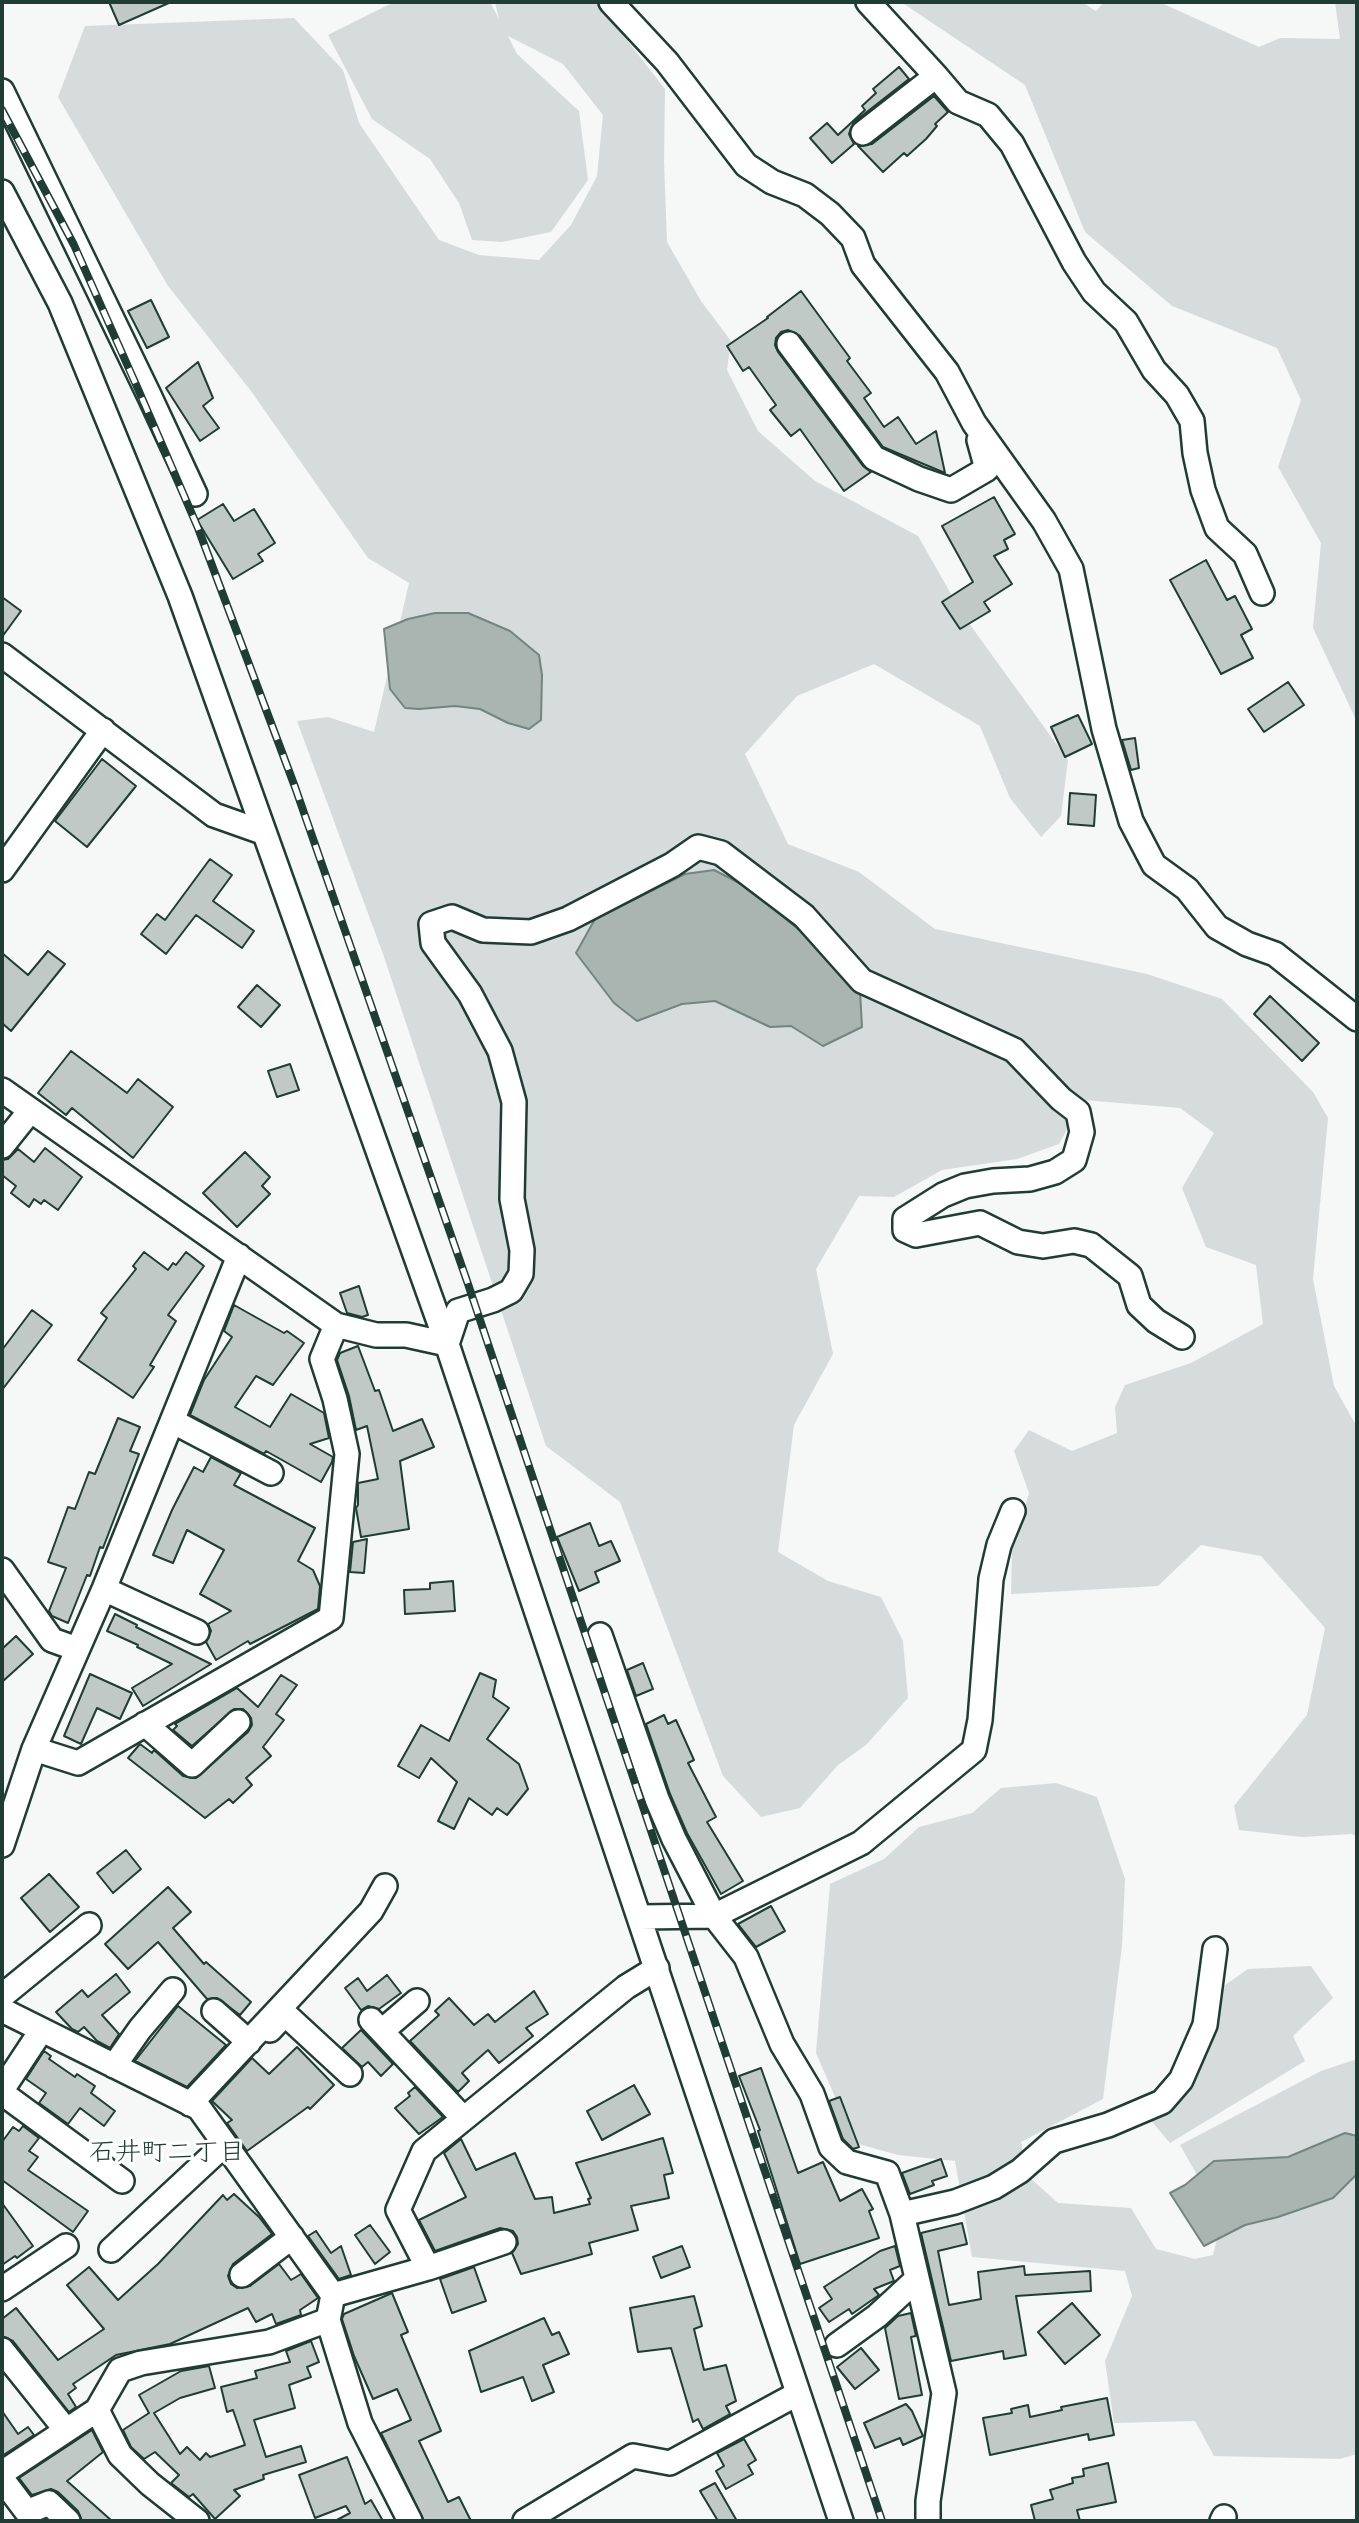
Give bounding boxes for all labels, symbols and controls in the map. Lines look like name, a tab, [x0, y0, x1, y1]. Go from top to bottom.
district label: 石井町二丁目	[89, 2140, 245, 2172]

